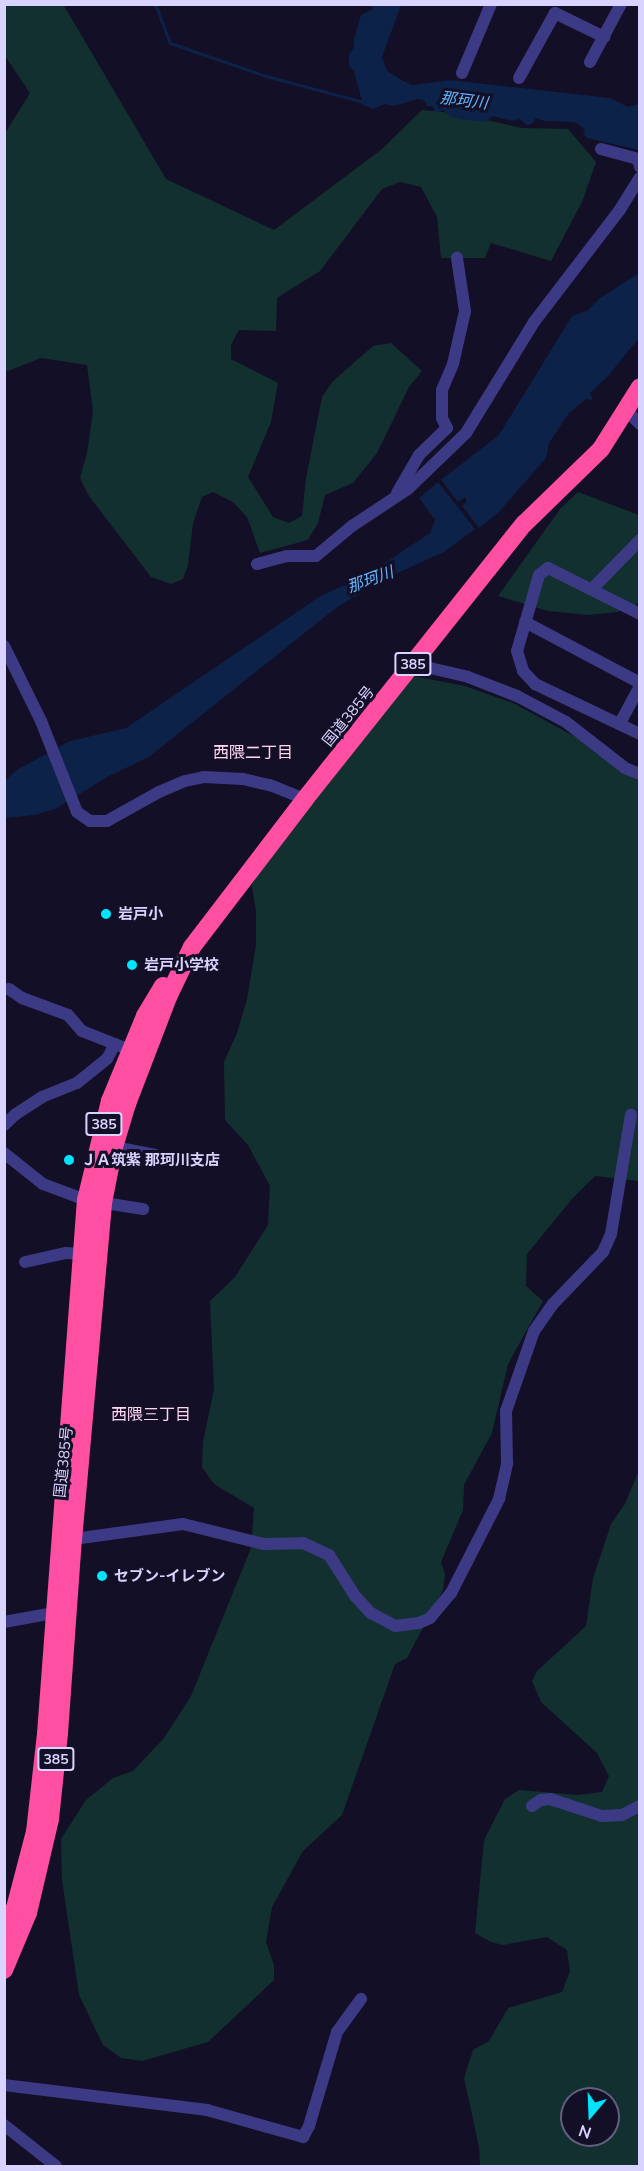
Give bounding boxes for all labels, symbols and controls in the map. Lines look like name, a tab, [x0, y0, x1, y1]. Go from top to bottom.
water label: 那珂川	[439, 88, 489, 112]
water label: 那珂川	[344, 562, 396, 596]
road number: 385	[394, 653, 432, 675]
street label: 国道385号	[318, 682, 378, 750]
district label: 西隈二丁目	[213, 742, 293, 762]
place label: 岩戸小	[118, 905, 163, 923]
marker: 岩戸小	[99, 907, 113, 921]
place label: 岩戸小学校	[144, 956, 219, 974]
marker: 岩戸小学校	[125, 958, 139, 972]
road number: 385	[84, 1113, 124, 1135]
place label: ＪＡ筑紫 那珂川支店	[81, 1151, 220, 1169]
marker: ＪＡ筑紫 那珂川支店	[62, 1153, 76, 1167]
district label: 西隈三丁目	[111, 1404, 191, 1424]
street label: 国道385号	[50, 1425, 76, 1499]
place label: セブン-イレブン	[114, 1567, 226, 1585]
marker: セブン-イレブン	[95, 1569, 109, 1583]
road number: 385	[36, 1748, 76, 1770]
north arrow	[560, 2087, 620, 2147]
text: N	[576, 2121, 594, 2144]

